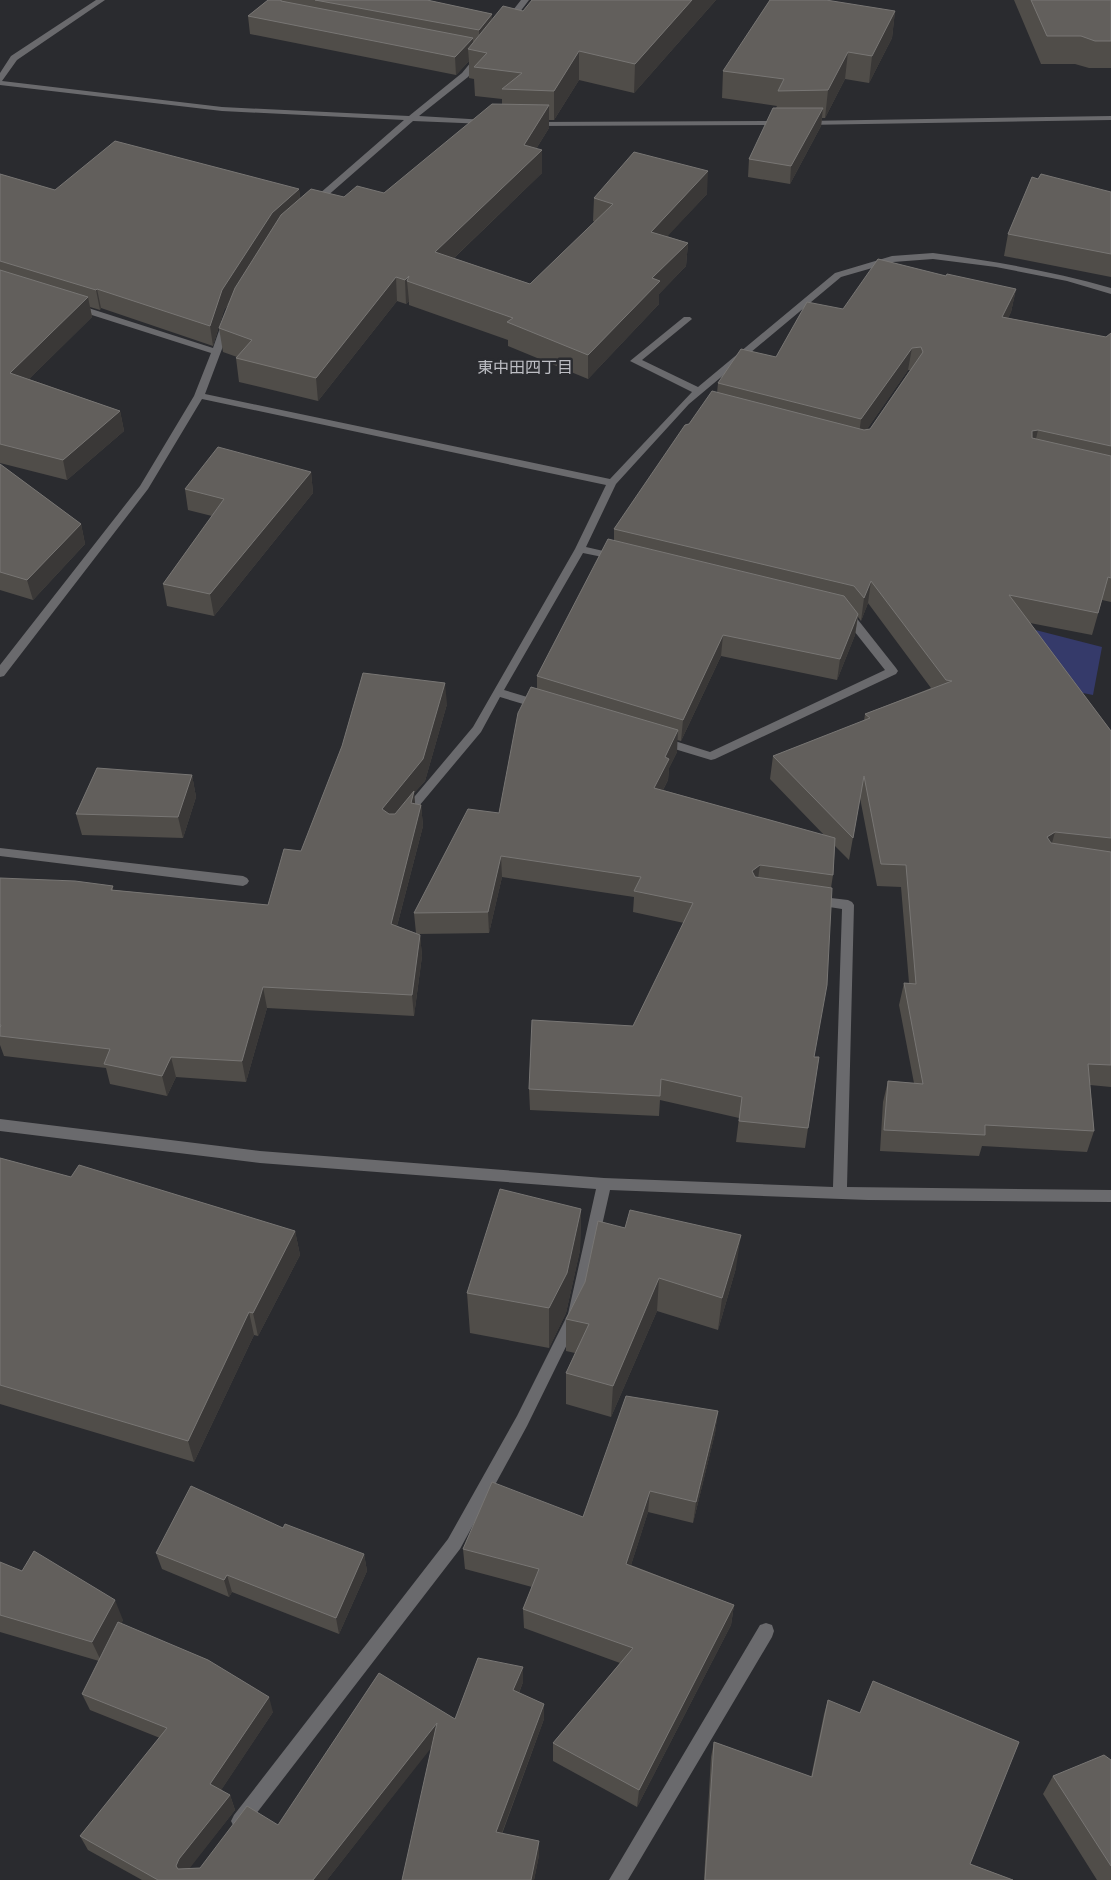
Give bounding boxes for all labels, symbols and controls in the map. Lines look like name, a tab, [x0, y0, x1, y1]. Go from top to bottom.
district label: 東中田四丁目	[477, 357, 573, 377]

